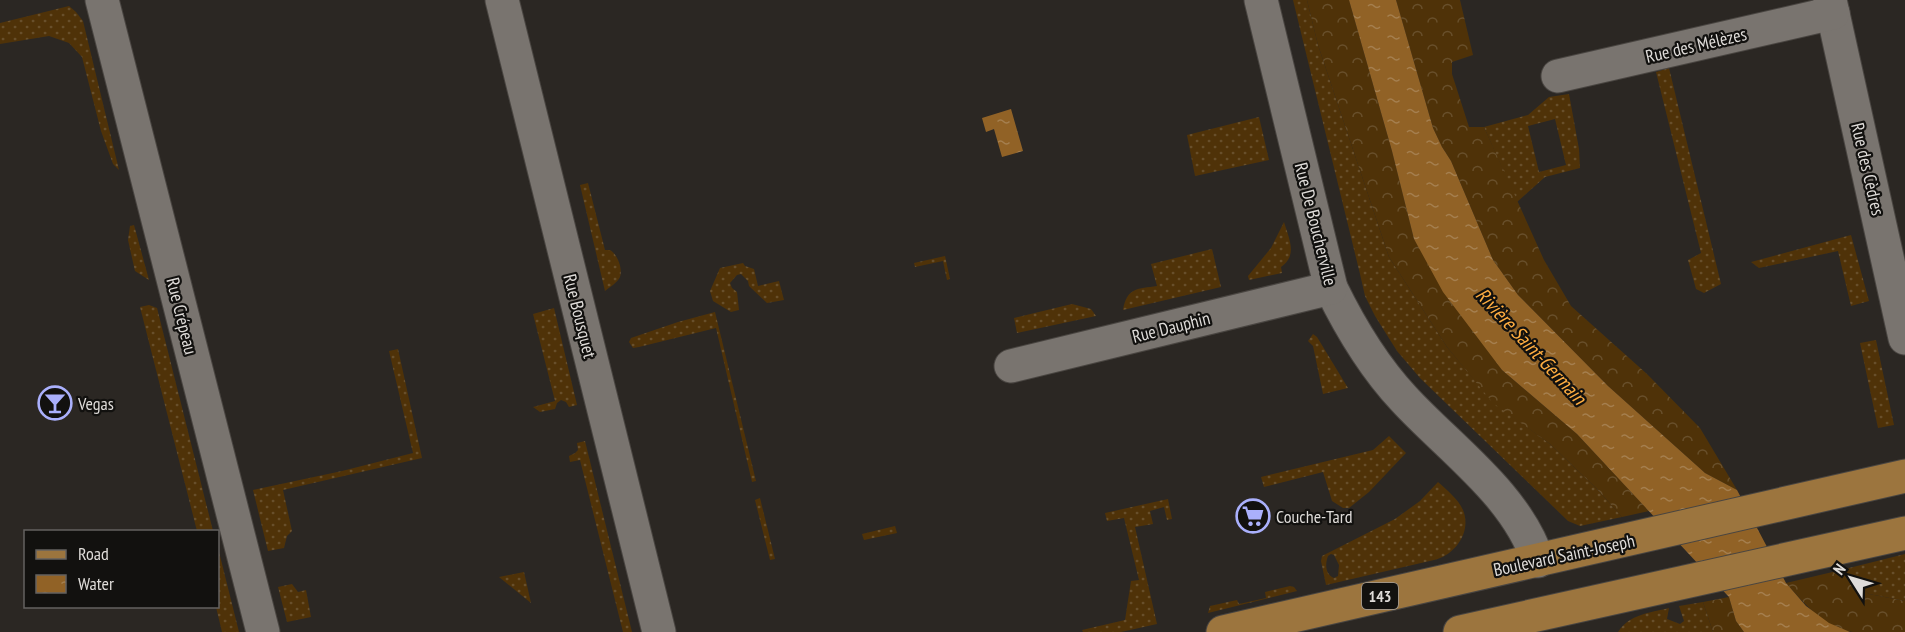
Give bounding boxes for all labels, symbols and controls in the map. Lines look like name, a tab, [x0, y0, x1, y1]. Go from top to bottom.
street label: Rue des Mélèzes	[1643, 22, 1749, 68]
street label: Rue des Cèdres	[1846, 120, 1890, 218]
street label: Rue De Boucherville	[1290, 160, 1342, 288]
street label: Rue Bousquet	[558, 272, 602, 360]
street label: Rue Crépeau	[161, 275, 203, 357]
water label: Rivière Saint-Germain	[1470, 282, 1593, 411]
street label: Rue Dauphin	[1130, 306, 1212, 348]
bar icon: Vegas	[37, 385, 73, 421]
place label: Vegas	[77, 392, 114, 415]
supermarket icon: Couche-Tard	[1235, 498, 1271, 534]
place label: Couche-Tard	[1276, 505, 1352, 528]
street label: Boulevard Saint-Joseph	[1491, 529, 1637, 581]
legend	[24, 530, 219, 608]
text: Road	[78, 542, 109, 565]
north arrow	[1821, 548, 1881, 608]
text: N	[1828, 560, 1850, 578]
text: Water	[78, 572, 114, 595]
road number: 143	[1362, 583, 1398, 609]

